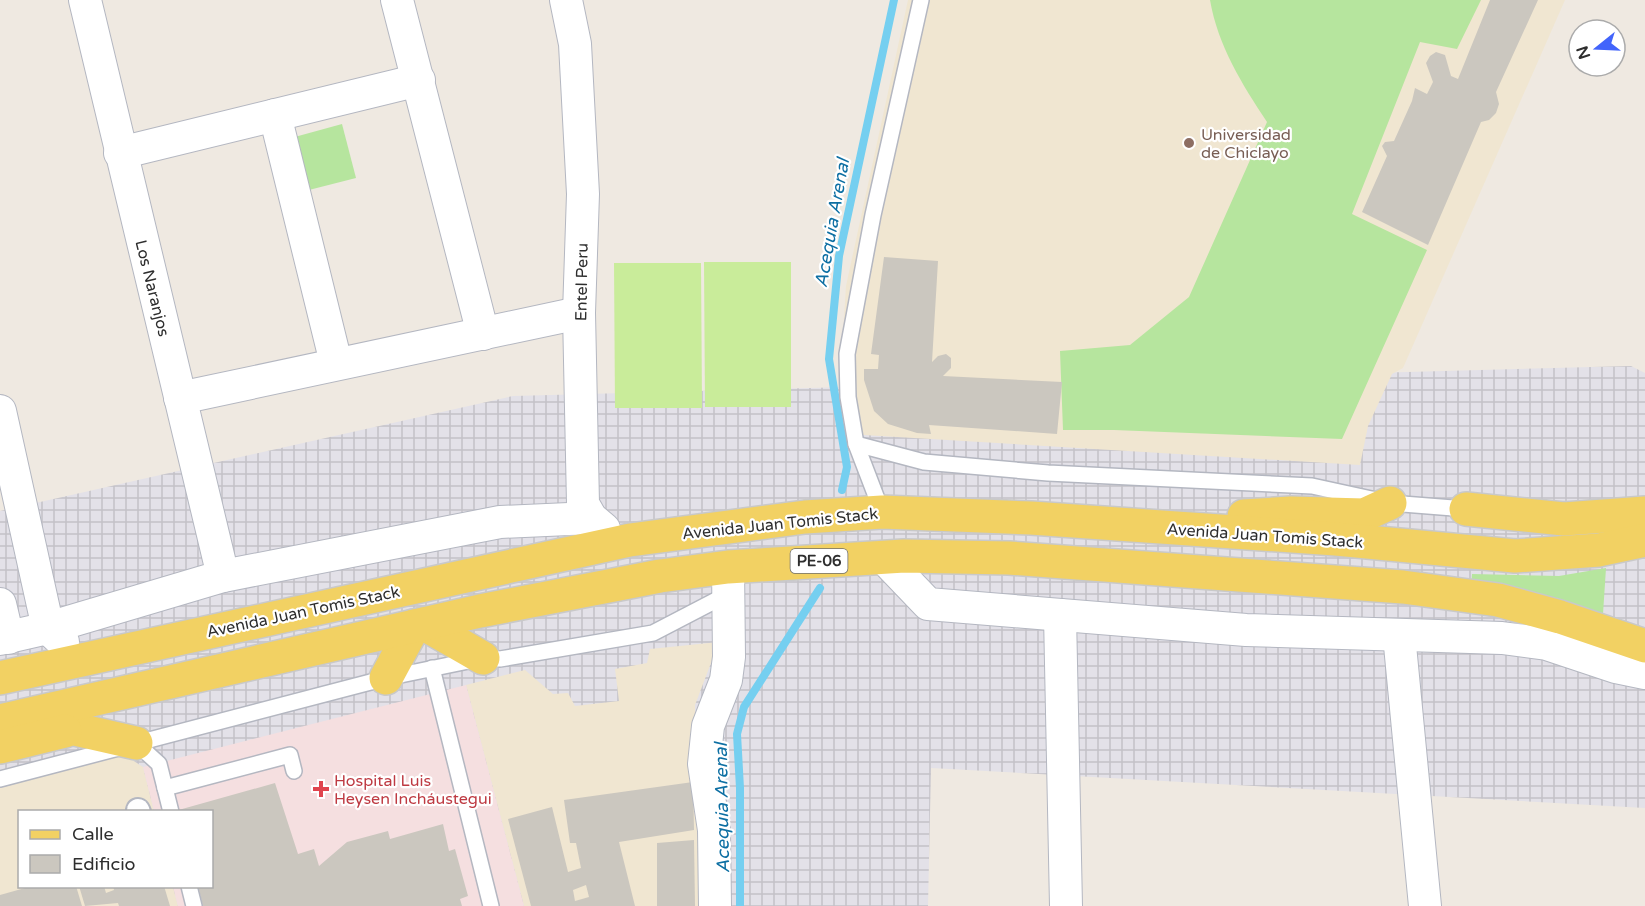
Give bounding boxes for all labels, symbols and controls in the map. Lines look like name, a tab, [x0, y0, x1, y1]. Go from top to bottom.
north arrow	[1567, 18, 1627, 78]
text: N	[1572, 43, 1595, 62]
place label: Universidad de Chiclayo	[1201, 125, 1291, 163]
marker: Universidad de Chiclayo	[1182, 136, 1196, 150]
water label: Acequia Arenal	[810, 154, 855, 289]
street label: Los Naranjos	[130, 238, 174, 339]
street label: Entel Peru	[571, 243, 593, 321]
street label: Avenida Juan Tomis Stack	[681, 504, 879, 544]
street label: Avenida Juan Tomis Stack	[1166, 519, 1364, 553]
road number: PE-06	[790, 549, 848, 573]
street label: Avenida Juan Tomis Stack	[205, 582, 402, 642]
water label: Acequia Arenal	[710, 740, 734, 873]
place label: Hospital Luis Heysen Incháustegui	[334, 771, 492, 809]
marker: Hospital Luis Heysen Incháustegui	[312, 780, 330, 798]
legend	[18, 810, 213, 888]
text: Calle	[72, 823, 114, 845]
text: Edificio	[72, 853, 136, 875]

